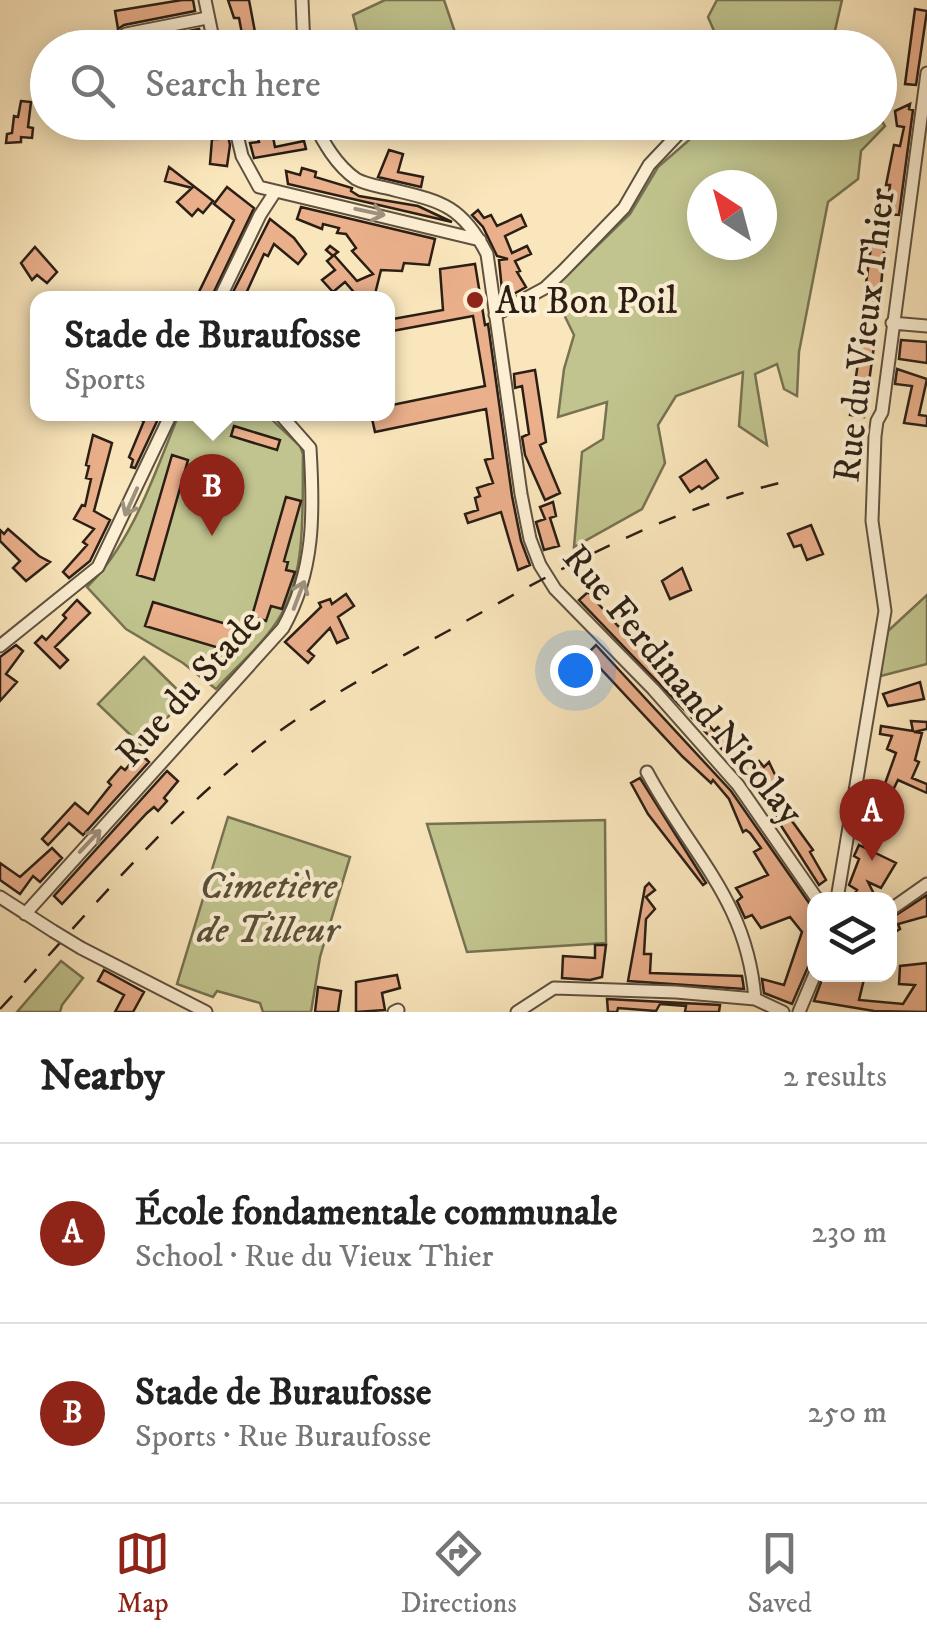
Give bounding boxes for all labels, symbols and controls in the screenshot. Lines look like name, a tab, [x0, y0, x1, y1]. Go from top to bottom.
search box	[30, 30, 897, 140]
icon: search	[65, 58, 120, 113]
text: Search here	[145, 61, 321, 109]
north arrow	[687, 170, 777, 260]
street label: Rue du Vieux Thier	[823, 186, 907, 485]
one-way arrow	[354, 204, 386, 223]
place label: Au Bon Poil	[495, 278, 678, 326]
marker: Au Bon Poil	[464, 289, 486, 311]
popup	[30, 291, 395, 421]
text: Stade de Buraufosse	[64, 312, 361, 360]
text: Sports	[64, 360, 145, 400]
pin: B	[180, 454, 244, 536]
one-way arrow	[121, 486, 139, 517]
street label: Rue Ferdinand Nicolay	[551, 535, 814, 836]
one-way arrow	[292, 580, 310, 610]
street label: Rue du Stade	[106, 599, 273, 777]
your location	[550, 645, 601, 696]
pin: A	[840, 778, 904, 861]
one-way arrow	[78, 829, 101, 854]
park label: Cimetière de Tilleur	[196, 863, 342, 955]
map controls	[807, 892, 897, 982]
button: layers	[807, 892, 897, 982]
text: Nearby	[40, 1051, 164, 1103]
text: 2 results	[783, 1057, 887, 1097]
text: École fondamentale communale	[135, 1189, 617, 1237]
text: A	[62, 1213, 83, 1253]
text: 230 m	[811, 1213, 887, 1253]
text: School · Rue du Vieux Thier	[135, 1237, 493, 1277]
text: Stade de Buraufosse	[135, 1369, 432, 1417]
text: B	[62, 1393, 83, 1433]
text: 250 m	[807, 1393, 887, 1433]
text: Sports · Rue Buraufosse	[135, 1417, 431, 1457]
tab: Map	[115, 1526, 170, 1621]
tab: Directions	[401, 1526, 517, 1621]
tab: Saved	[747, 1526, 812, 1621]

